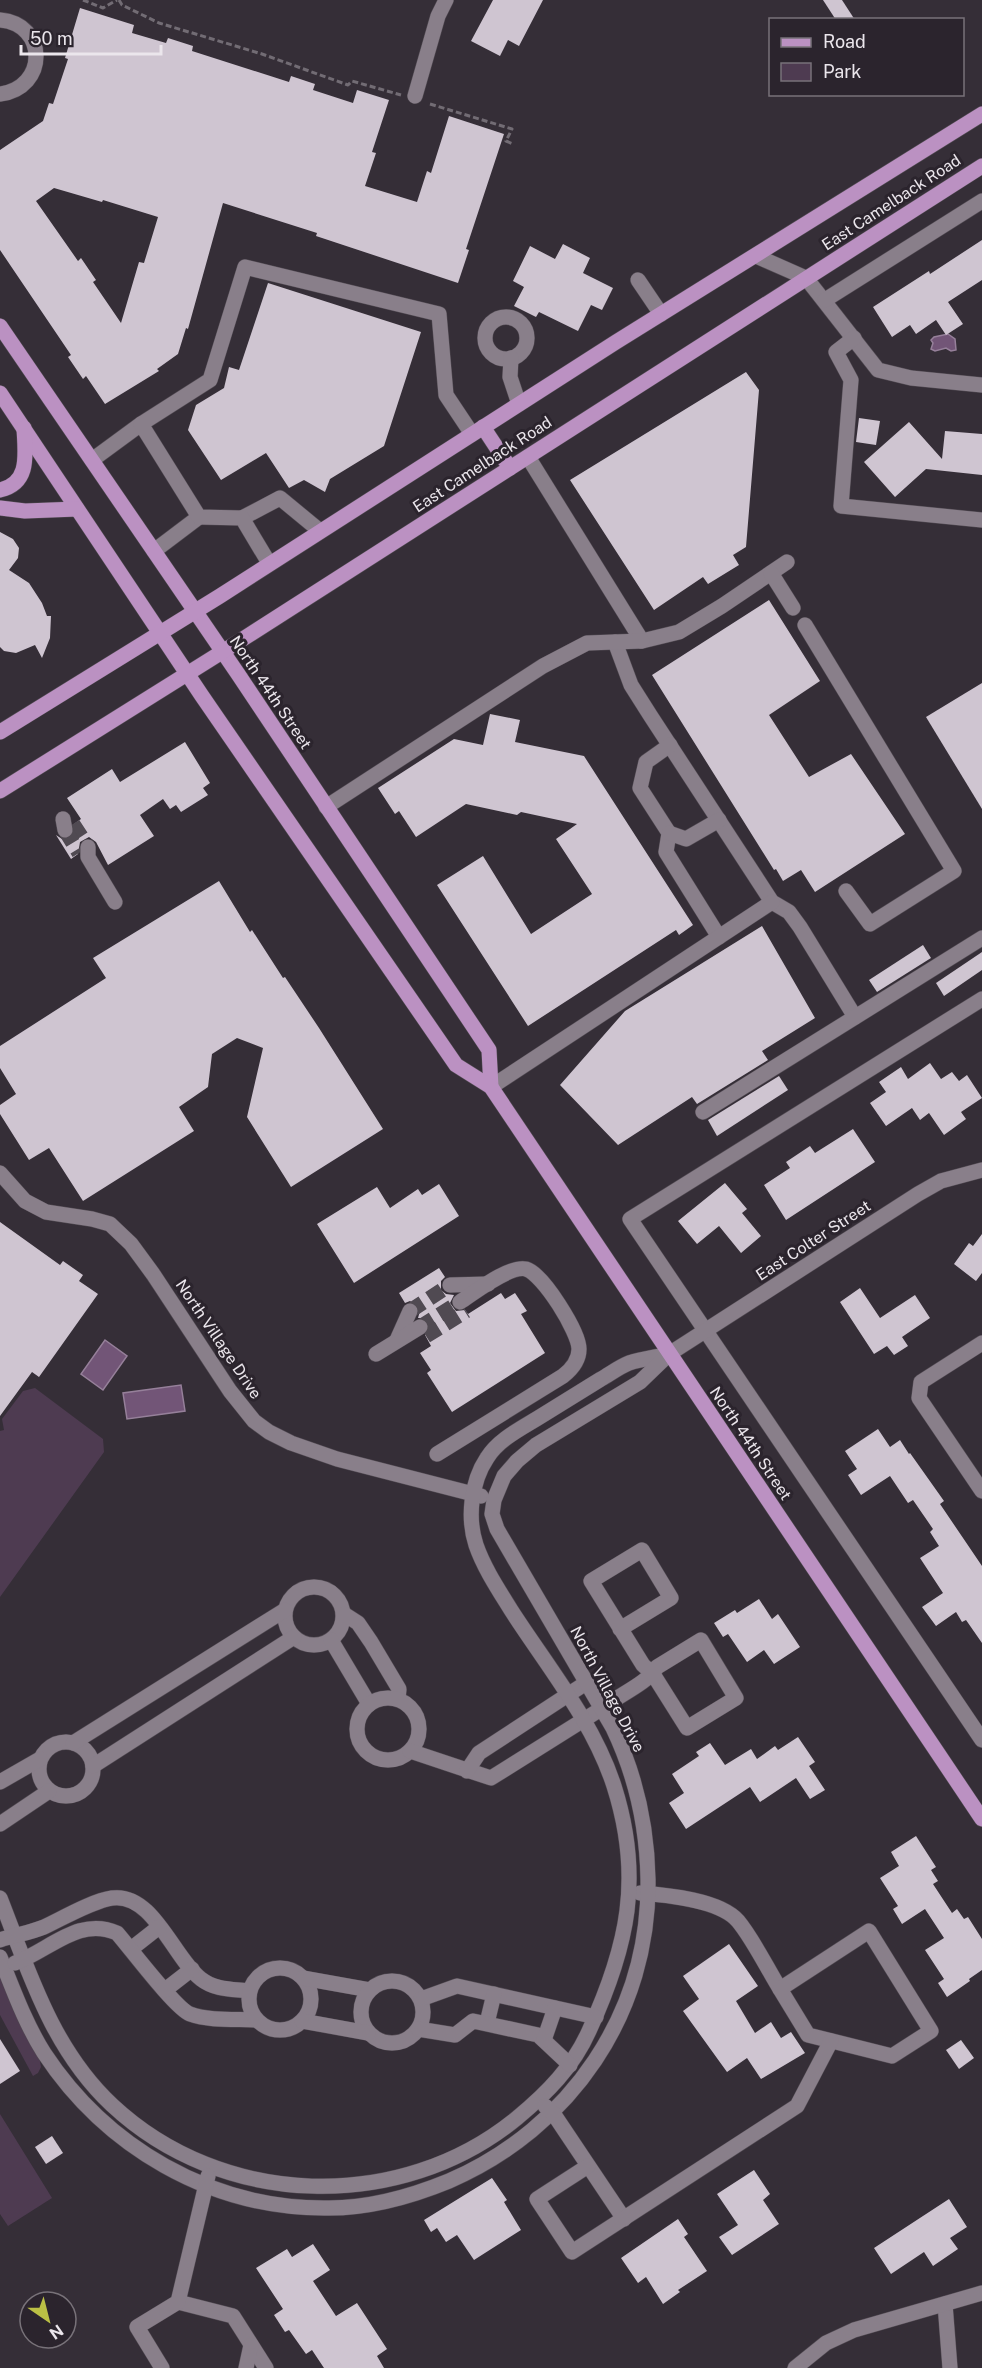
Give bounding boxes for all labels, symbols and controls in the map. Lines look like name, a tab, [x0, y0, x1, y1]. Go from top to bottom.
scale bar	[21, 18, 160, 56]
legend	[769, 18, 964, 96]
text: 50 m	[30, 28, 73, 49]
text: Road	[823, 31, 866, 52]
text: Park	[823, 61, 861, 82]
street label: East Camelback Road	[818, 150, 964, 254]
street label: East Camelback Road	[409, 412, 555, 516]
street label: North 44th Street	[226, 632, 316, 753]
street label: East Colter Street	[752, 1196, 874, 1285]
street label: North Village Drive	[172, 1276, 266, 1403]
street label: North 44th Street	[706, 1383, 796, 1504]
street label: North Village Drive	[566, 1623, 649, 1755]
north arrow	[18, 2290, 78, 2350]
text: N	[46, 2321, 67, 2343]

